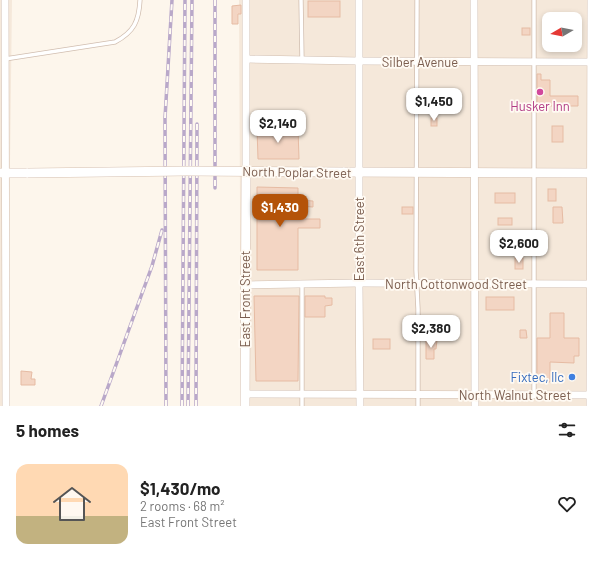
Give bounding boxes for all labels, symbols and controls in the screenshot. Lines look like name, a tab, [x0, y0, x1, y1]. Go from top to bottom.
north arrow	[542, 12, 582, 52]
map controls	[542, 12, 582, 52]
street label: Silber Avenue	[382, 54, 458, 70]
marker: Husker Inn	[535, 87, 545, 97]
pin: $1,450	[401, 88, 467, 122]
text: $1,450	[415, 93, 453, 109]
place label: Husker Inn	[510, 98, 570, 114]
pin: $2,140	[245, 110, 311, 144]
text: $2,140	[259, 115, 297, 131]
street label: North Poplar Street	[242, 163, 352, 181]
pin: $1,430	[247, 194, 313, 228]
street label: East 6th Street	[351, 197, 367, 281]
text: $1,430	[261, 199, 299, 215]
pin: $2,600	[486, 230, 552, 264]
text: $2,600	[499, 235, 539, 251]
street label: East Front Street	[237, 251, 253, 347]
street label: North Cottonwood Street	[385, 276, 527, 292]
pin: $2,380	[398, 315, 464, 349]
text: $2,380	[411, 320, 451, 336]
place label: Fixtec, llc	[510, 369, 564, 385]
marker: Fixtec, llc	[567, 372, 577, 382]
street label: North Walnut Street	[459, 387, 571, 403]
icon: filters	[556, 419, 578, 441]
text: 5 homes	[16, 420, 79, 440]
text: $1,430/mo	[140, 478, 221, 498]
icon: home	[48, 480, 96, 528]
icon: heart	[556, 493, 578, 515]
text: 2 rooms · 68 m²	[140, 498, 224, 514]
text: East Front Street	[140, 514, 237, 530]

